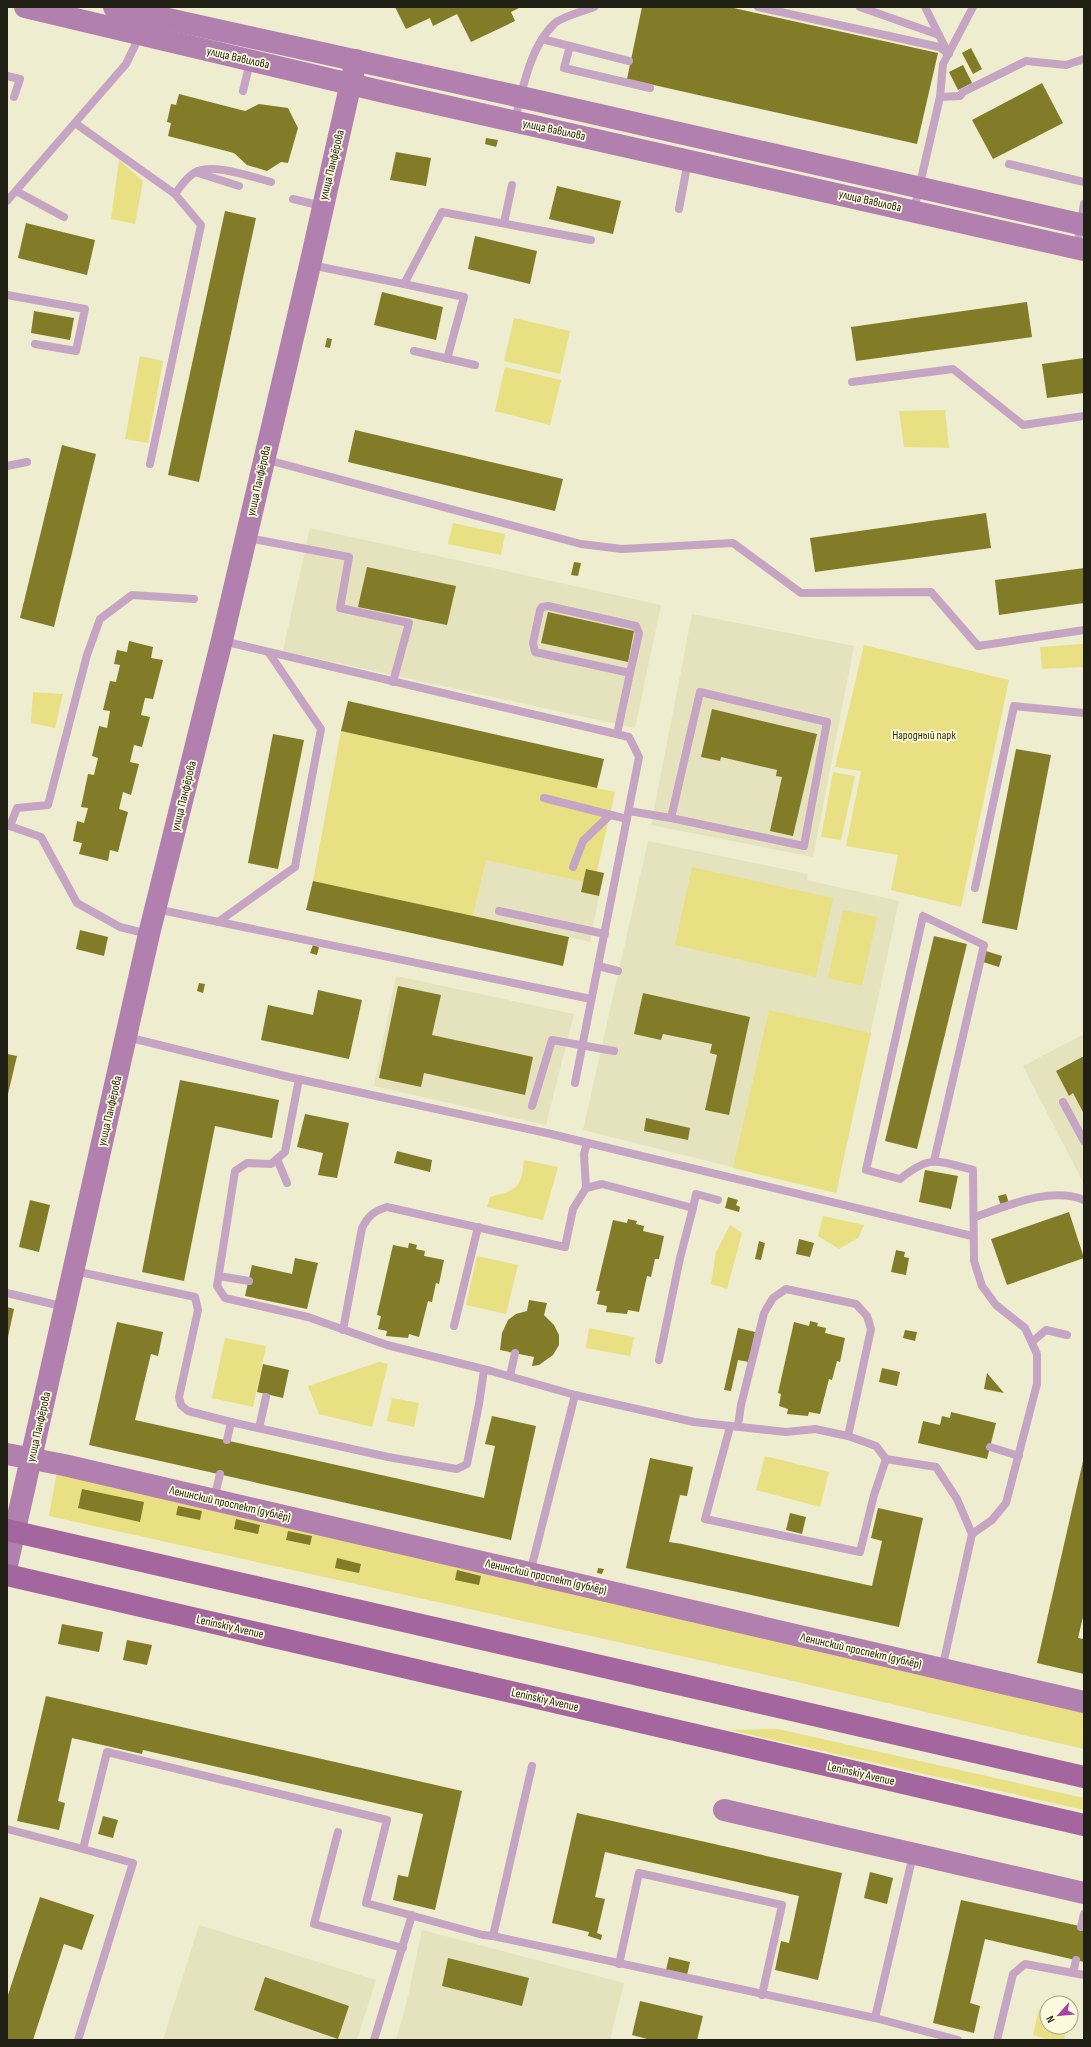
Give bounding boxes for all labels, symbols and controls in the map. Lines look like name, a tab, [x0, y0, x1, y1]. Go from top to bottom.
street label: улица Вавилова	[205, 43, 271, 73]
street label: улица Вавилова	[521, 116, 587, 144]
street label: улица Панфёрова	[316, 128, 348, 202]
street label: улица Вавилова	[837, 186, 903, 216]
street label: улица Панфёрова	[244, 444, 274, 518]
park label: Народный парк	[892, 728, 956, 743]
street label: улица Панфёрова	[168, 759, 200, 833]
street label: улица Панфёрова	[95, 1074, 125, 1148]
street label: улица Панфёрова	[24, 1390, 54, 1464]
street label: Ленинский проспект (дублёр)	[167, 1483, 292, 1525]
street label: Ленинский проспект (дублёр)	[483, 1556, 608, 1598]
street label: Leninskiy Avenue	[195, 1612, 265, 1642]
street label: Ленинский проспект (дублёр)	[798, 1630, 923, 1672]
street label: Leninskiy Avenue	[510, 1685, 580, 1715]
street label: Leninskiy Avenue	[826, 1759, 896, 1789]
north arrow	[1039, 1995, 1079, 2035]
text: N	[1043, 2014, 1058, 2025]

